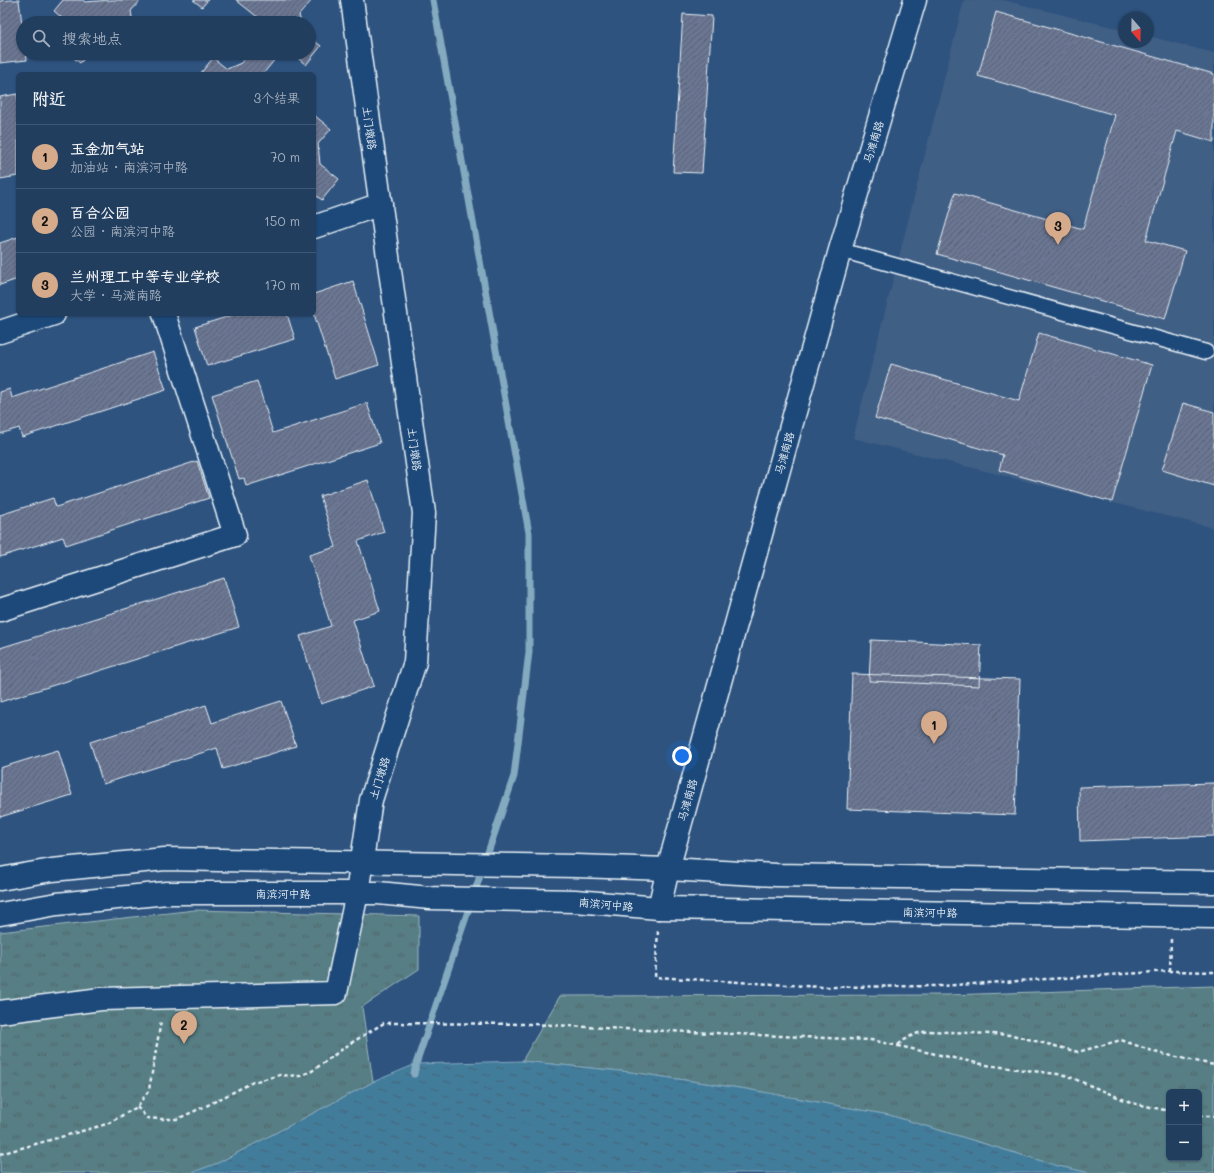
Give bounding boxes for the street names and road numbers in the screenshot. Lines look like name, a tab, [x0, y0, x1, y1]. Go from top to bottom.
street label: 土门墩路	[360, 105, 380, 151]
street label: 马滩南路	[859, 119, 887, 165]
street label: 土门墩路	[405, 426, 425, 472]
street label: 马滩南路	[771, 430, 797, 476]
street label: 土门墩路	[365, 755, 393, 801]
street label: 马滩南路	[674, 777, 700, 823]
street label: 南滨河中路	[256, 886, 311, 901]
street label: 南滨河中路	[578, 894, 634, 914]
street label: 南滨河中路	[902, 904, 958, 920]

